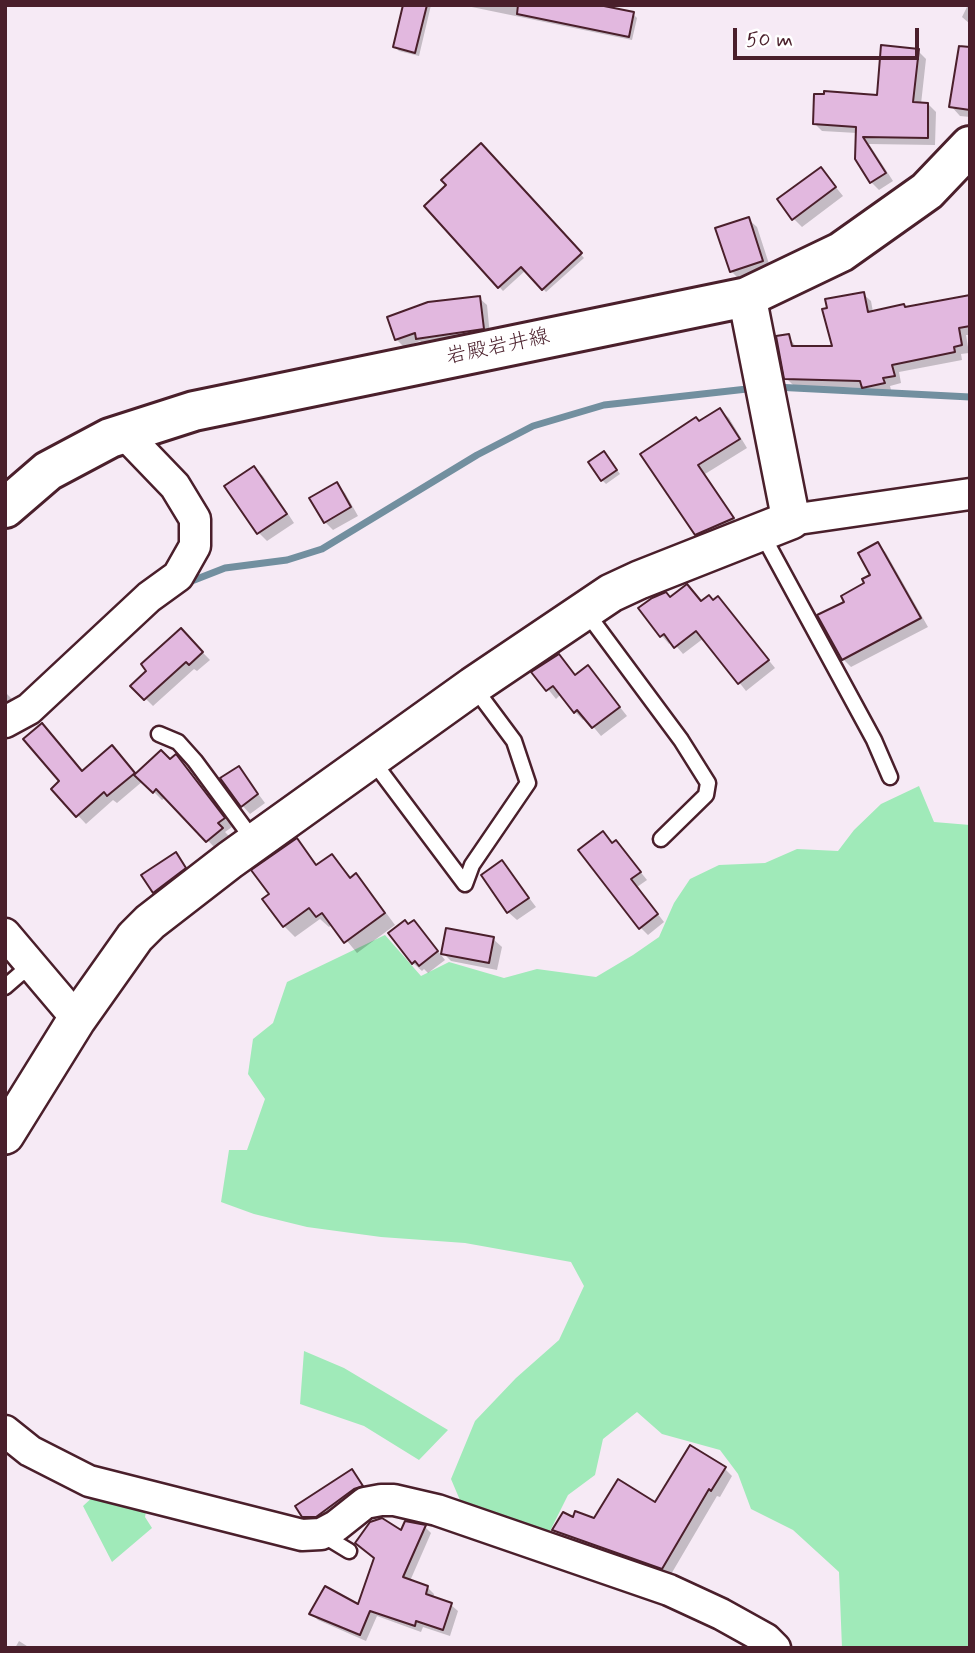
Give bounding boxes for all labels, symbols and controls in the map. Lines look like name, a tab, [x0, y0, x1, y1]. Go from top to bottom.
scale bar	[737, 14, 922, 58]
text: 50 m	[746, 26, 793, 54]
street label: 岩殿岩井線	[444, 325, 552, 371]

